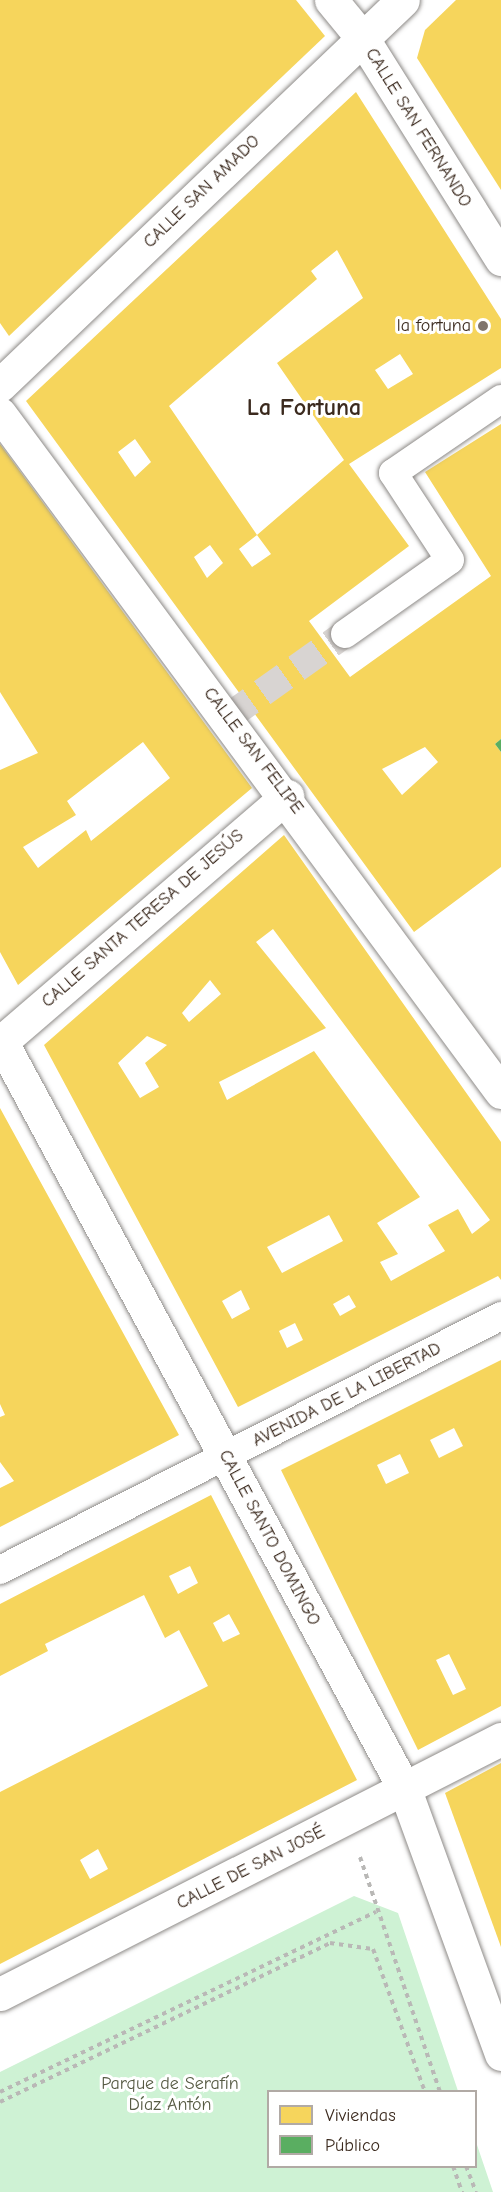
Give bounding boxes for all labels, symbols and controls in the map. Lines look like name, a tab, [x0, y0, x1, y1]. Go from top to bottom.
street label: CALLE SAN FERNANDO	[360, 44, 476, 212]
street label: CALLE SAN AMADO	[139, 131, 265, 253]
place label: la fortuna	[397, 315, 471, 337]
marker: la fortuna	[476, 319, 490, 333]
district label: La Fortuna	[247, 394, 361, 422]
street label: CALLE SAN FELIPE	[198, 683, 308, 819]
street label: CALLE SANTA TERESA DE JESÚS	[38, 825, 248, 1013]
street label: AVENIDA DE LA LIBERTAD	[249, 1338, 445, 1452]
street label: CALLE SANTO DOMINGO	[213, 1446, 325, 1630]
street label: CALLE DE SAN JOSÉ	[173, 1821, 329, 1915]
park label: Parque de Serafín Díaz Antón	[101, 2074, 239, 2116]
legend	[267, 2090, 477, 2168]
text: Viviendas	[325, 2105, 396, 2126]
text: Público	[325, 2135, 380, 2156]

